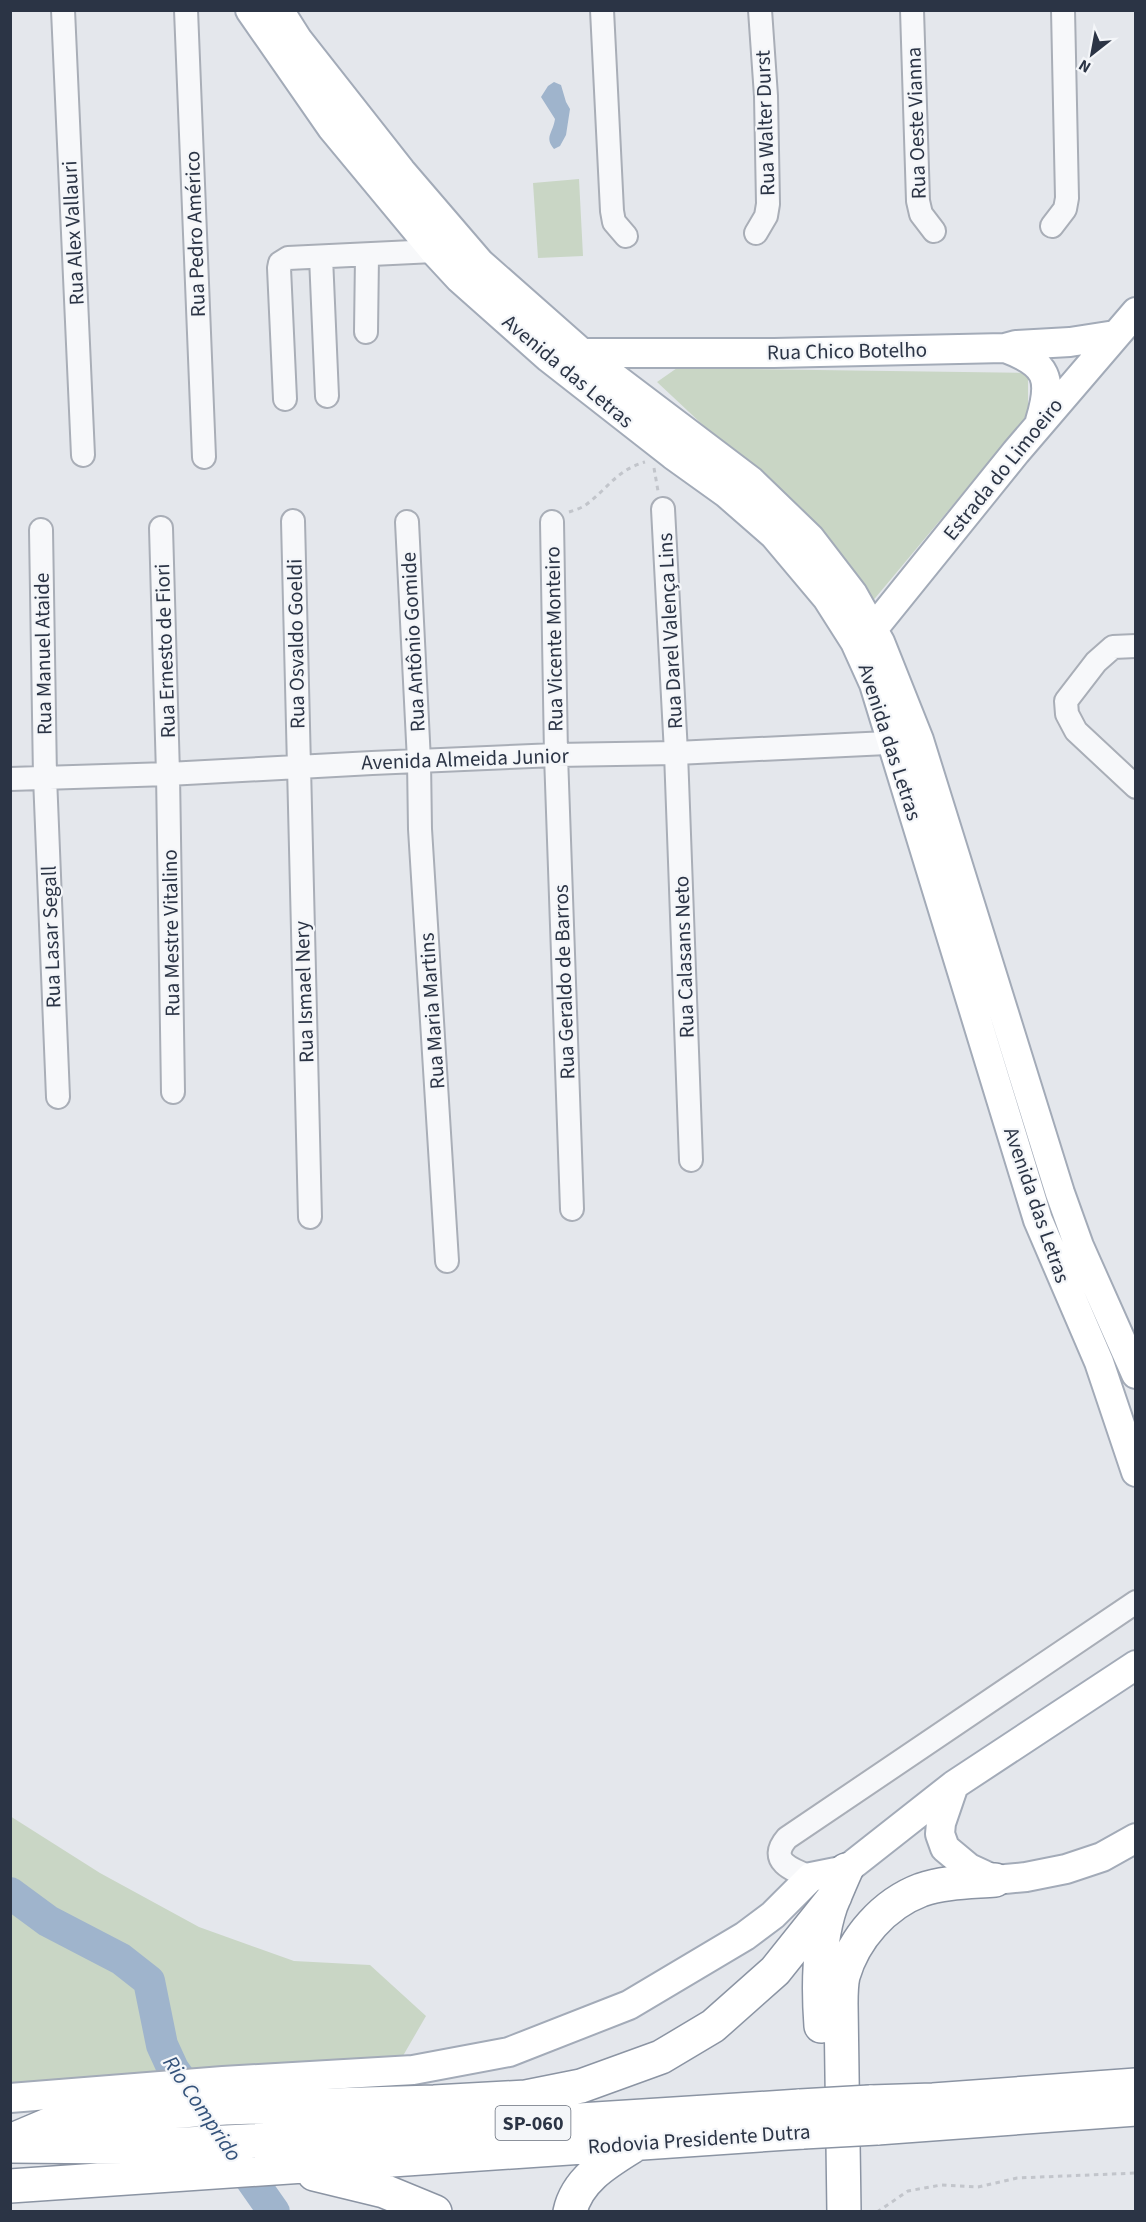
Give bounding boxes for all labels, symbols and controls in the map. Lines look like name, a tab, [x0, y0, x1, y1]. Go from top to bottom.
north arrow	[1062, 24, 1122, 84]
street label: Rua Oeste Vianna	[898, 46, 934, 200]
street label: Rua Walter Durst	[747, 50, 783, 196]
text: N	[1075, 54, 1095, 78]
street label: Rua Pedro Américo	[177, 150, 213, 318]
street label: Rua Alex Vallauri	[54, 160, 92, 306]
street label: Avenida das Letras	[496, 307, 640, 435]
street label: Rua Chico Botelho	[767, 335, 927, 367]
street label: Estrada do Limoeiro	[936, 391, 1070, 547]
street label: Rua Darel Valença Lins	[650, 532, 690, 730]
street label: Rua Vicente Monteiro	[537, 546, 571, 732]
street label: Rua Antônio Gomide	[393, 551, 433, 733]
street label: Rua Osvaldo Goeldi	[280, 559, 312, 729]
street label: Rua Ernesto de Fiori	[147, 563, 183, 739]
street label: Rua Manuel Ataide	[27, 573, 59, 735]
street label: Avenida das Letras	[851, 660, 930, 824]
street label: Avenida Almeida Junior	[361, 740, 570, 778]
street label: Rua Mestre Vitalino	[155, 849, 187, 1017]
street label: Rua Lasar Segall	[34, 865, 68, 1009]
street label: Rua Calasans Neto	[666, 875, 702, 1039]
street label: Rua Geraldo de Barros	[546, 884, 582, 1080]
street label: Rua Ismael Nery	[287, 920, 321, 1064]
street label: Rua Maria Martins	[412, 931, 452, 1090]
street label: Avenida das Letras	[996, 1123, 1078, 1287]
water label: Rio Comprido	[155, 2049, 249, 2168]
road number: SP-060	[496, 2106, 570, 2140]
street label: Rodovia Presidente Dutra	[587, 2116, 811, 2162]

